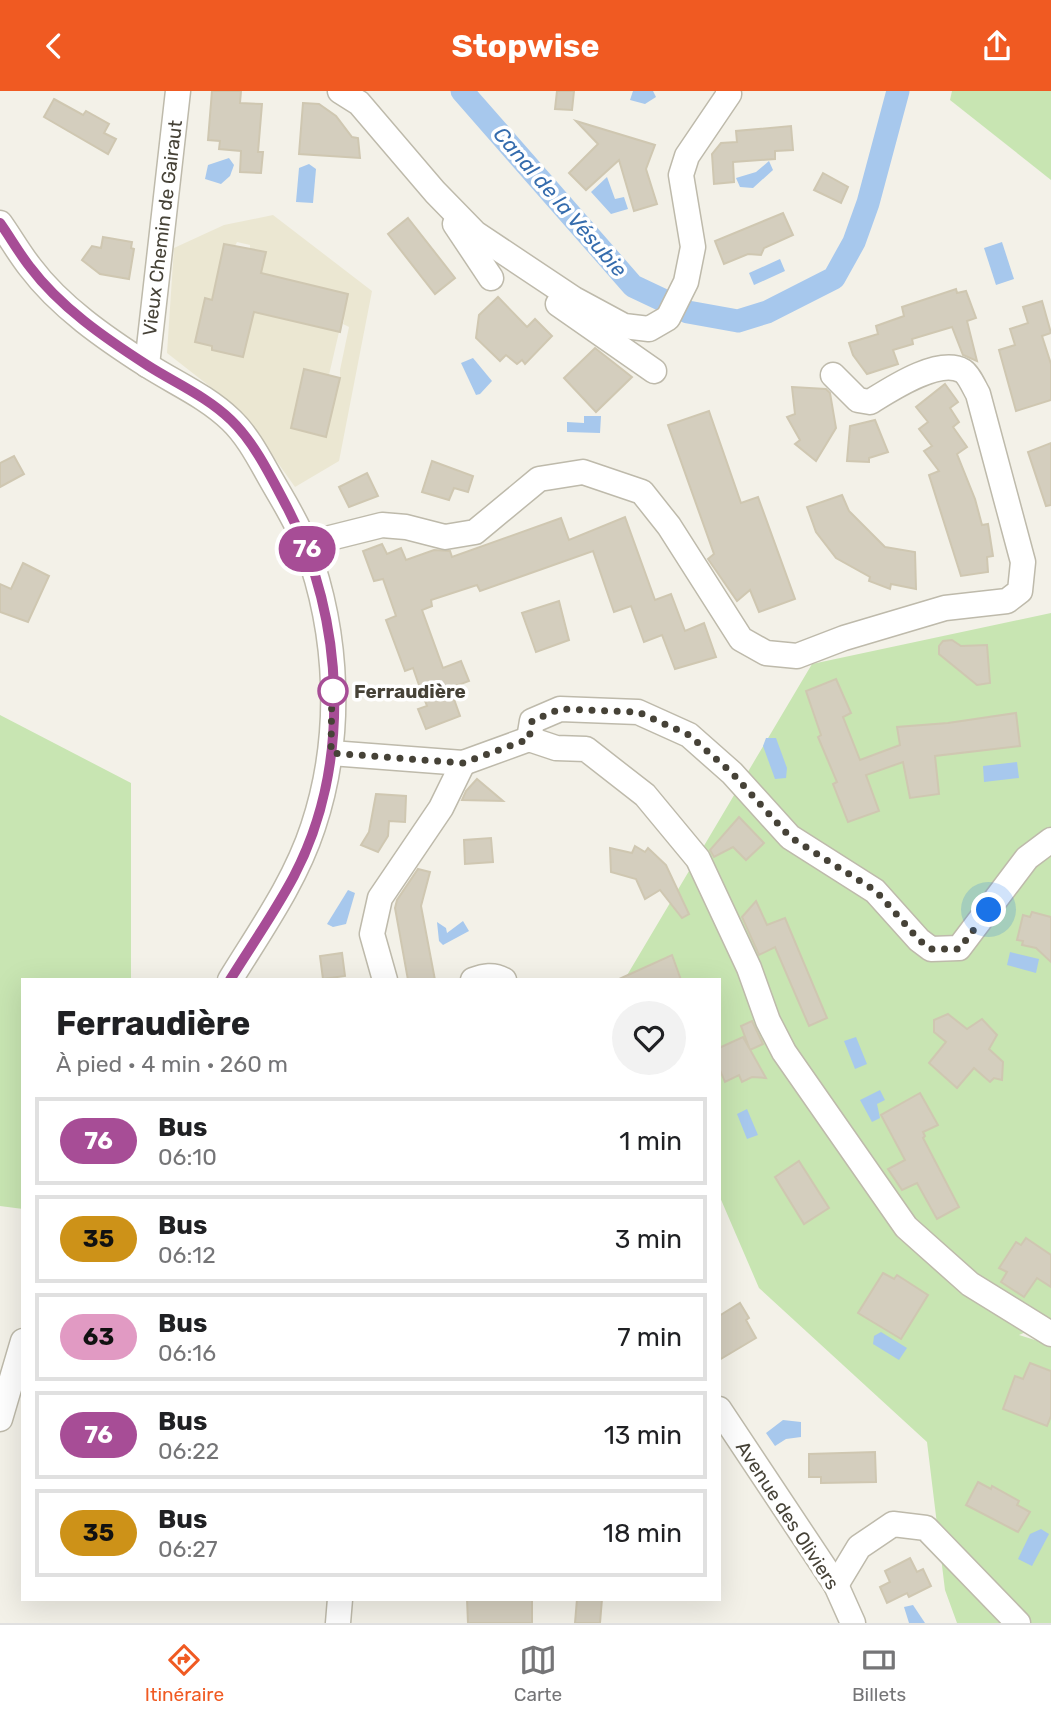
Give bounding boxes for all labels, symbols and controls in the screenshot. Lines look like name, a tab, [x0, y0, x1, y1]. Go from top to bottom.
icon: back	[35, 27, 73, 65]
text: Stopwise	[451, 27, 600, 65]
icon: share	[978, 27, 1016, 65]
street label: Vieux Chemin de Gairaut	[138, 118, 187, 337]
water label: Canal de la Vésubie	[489, 122, 632, 282]
line badge: 76	[276, 526, 338, 572]
text: 76	[293, 535, 321, 563]
marker: Ferraudière	[318, 676, 348, 706]
place label: Ferraudière	[354, 680, 466, 703]
your location	[971, 892, 1006, 927]
button: heart	[612, 1001, 686, 1075]
text: Ferraudière	[56, 1004, 250, 1043]
text: À pied · 4 min · 260 m	[56, 1050, 288, 1078]
text: Bus	[158, 1112, 207, 1143]
text: 1 min	[619, 1126, 682, 1157]
text: 76	[84, 1127, 113, 1155]
text: 06:10	[158, 1143, 217, 1171]
text: Bus	[158, 1210, 207, 1241]
text: 3 min	[615, 1224, 682, 1255]
text: 35	[83, 1225, 114, 1253]
text: 06:12	[158, 1241, 216, 1269]
text: Bus	[158, 1308, 207, 1339]
text: 7 min	[617, 1322, 682, 1353]
text: 63	[83, 1323, 114, 1351]
text: 06:16	[158, 1339, 216, 1367]
text: Bus	[158, 1406, 207, 1437]
text: 13 min	[604, 1420, 682, 1451]
text: 76	[84, 1421, 113, 1449]
text: 06:22	[158, 1437, 219, 1465]
street label: Avenue des Oliviers	[731, 1437, 844, 1594]
text: Bus	[158, 1504, 207, 1535]
text: 18 min	[603, 1518, 682, 1549]
text: 35	[83, 1519, 114, 1547]
text: 06:27	[158, 1535, 218, 1563]
tab: Itinéraire	[145, 1641, 224, 1706]
tab: Carte	[514, 1641, 562, 1706]
tab: Billets	[852, 1641, 906, 1706]

